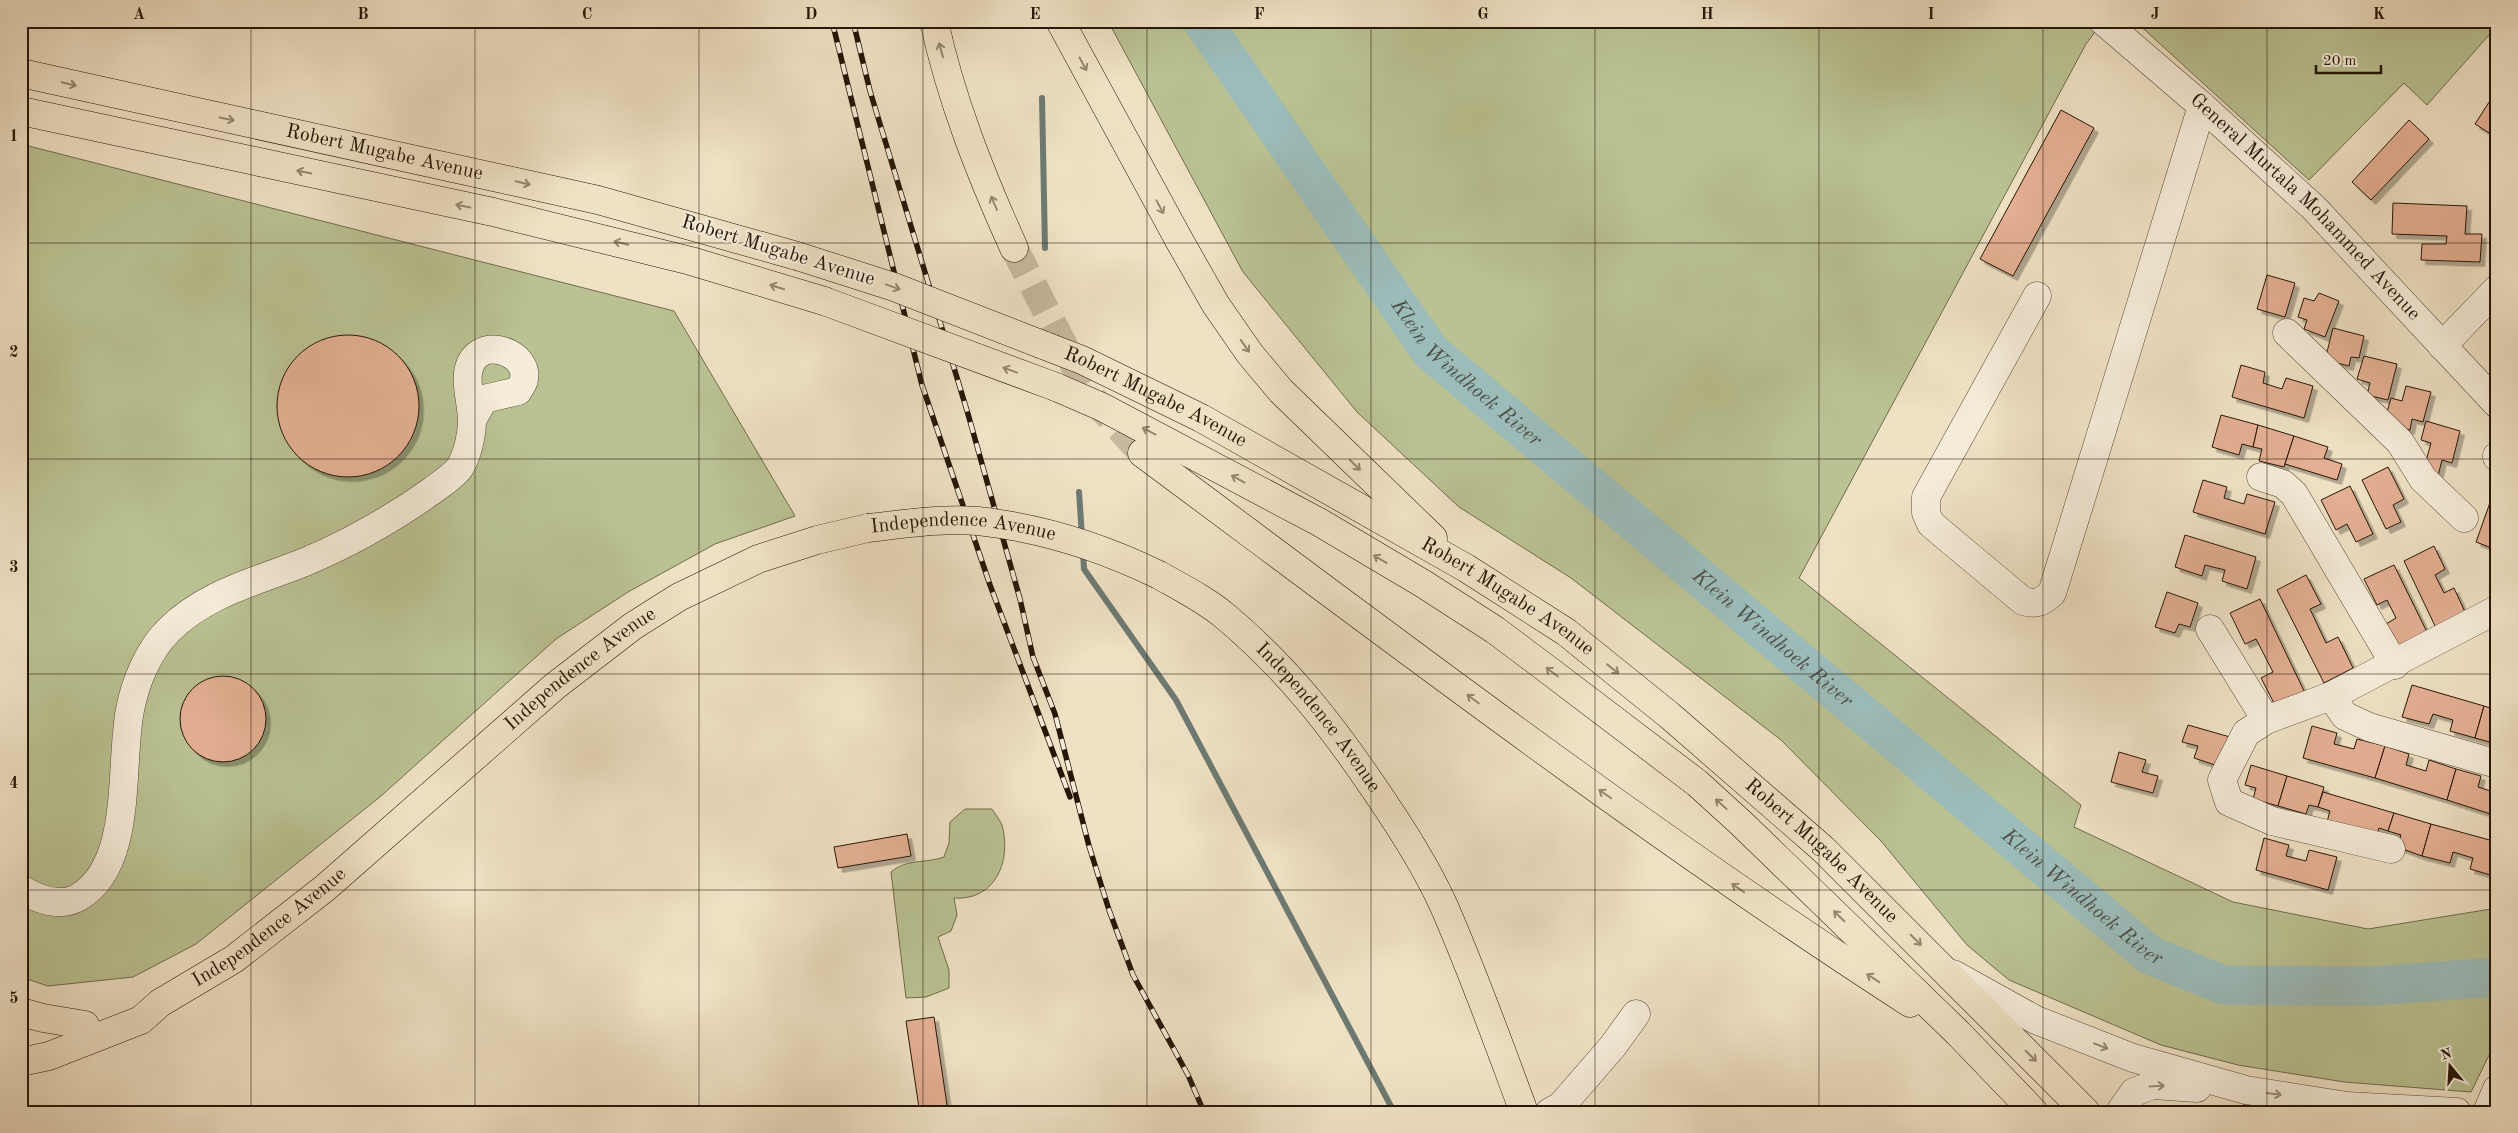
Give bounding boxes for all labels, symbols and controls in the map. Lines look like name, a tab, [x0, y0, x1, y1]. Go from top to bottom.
text: A	[133, 7, 145, 23]
text: B	[357, 7, 369, 23]
text: C	[582, 7, 592, 23]
text: D	[805, 7, 817, 23]
text: E	[1029, 7, 1041, 23]
text: F	[1254, 7, 1265, 23]
text: G	[1477, 7, 1489, 23]
text: H	[1700, 7, 1714, 23]
text: I	[1927, 7, 1935, 23]
text: J	[2151, 7, 2160, 23]
text: K	[2373, 7, 2385, 23]
one-way arrow	[936, 42, 945, 58]
scale bar	[2316, 42, 2380, 74]
text: 20 m	[2323, 54, 2357, 69]
one-way arrow	[1079, 56, 1088, 71]
one-way arrow	[60, 80, 76, 89]
street label: General Murtala Mohammed Avenue	[2186, 90, 2424, 325]
one-way arrow	[219, 115, 235, 124]
street label: Robert Mugabe Avenue	[284, 122, 485, 184]
text: 1	[9, 129, 19, 145]
one-way arrow	[296, 167, 312, 176]
one-way arrow	[515, 179, 531, 188]
one-way arrow	[988, 196, 998, 211]
one-way arrow	[1156, 199, 1166, 214]
one-way arrow	[455, 200, 471, 210]
street label: Robert Mugabe Avenue	[679, 212, 877, 290]
one-way arrow	[613, 238, 629, 247]
one-way arrow	[769, 282, 785, 292]
one-way arrow	[885, 283, 900, 292]
water label: Klein Windhoek River	[1386, 294, 1546, 451]
one-way arrow	[1240, 338, 1250, 352]
street label: Robert Mugabe Avenue	[1061, 344, 1250, 452]
text: 2	[9, 345, 19, 361]
one-way arrow	[1003, 365, 1018, 375]
one-way arrow	[1142, 426, 1157, 435]
one-way arrow	[1349, 459, 1361, 471]
one-way arrow	[1231, 474, 1246, 484]
street label: Independence Avenue	[870, 510, 1058, 545]
street label: Robert Mugabe Avenue	[1417, 535, 1597, 660]
one-way arrow	[1373, 553, 1388, 563]
text: 3	[9, 560, 19, 576]
water label: Klein Windhoek River	[1687, 564, 1858, 712]
street label: Independence Avenue	[501, 604, 660, 735]
street label: Independence Avenue	[1252, 639, 1384, 796]
one-way arrow	[1606, 663, 1619, 674]
one-way arrow	[1545, 667, 1559, 677]
one-way arrow	[1467, 694, 1480, 705]
text: 4	[9, 776, 19, 792]
street label: Robert Mugabe Avenue	[1741, 776, 1901, 927]
one-way arrow	[1598, 789, 1612, 799]
one-way arrow	[1714, 798, 1727, 810]
water label: Klein Windhoek River	[1997, 824, 2166, 970]
street label: Independence Avenue	[189, 864, 350, 991]
one-way arrow	[1731, 883, 1745, 893]
one-way arrow	[1832, 910, 1845, 922]
one-way arrow	[1910, 934, 1922, 946]
one-way arrow	[1866, 973, 1880, 983]
text: 5	[9, 991, 19, 1007]
north arrow	[2426, 1040, 2476, 1090]
one-way arrow	[2093, 1042, 2108, 1051]
text: N	[2439, 1046, 2454, 1063]
one-way arrow	[2025, 1049, 2037, 1062]
one-way arrow	[2149, 1082, 2165, 1091]
one-way arrow	[2266, 1089, 2282, 1099]

